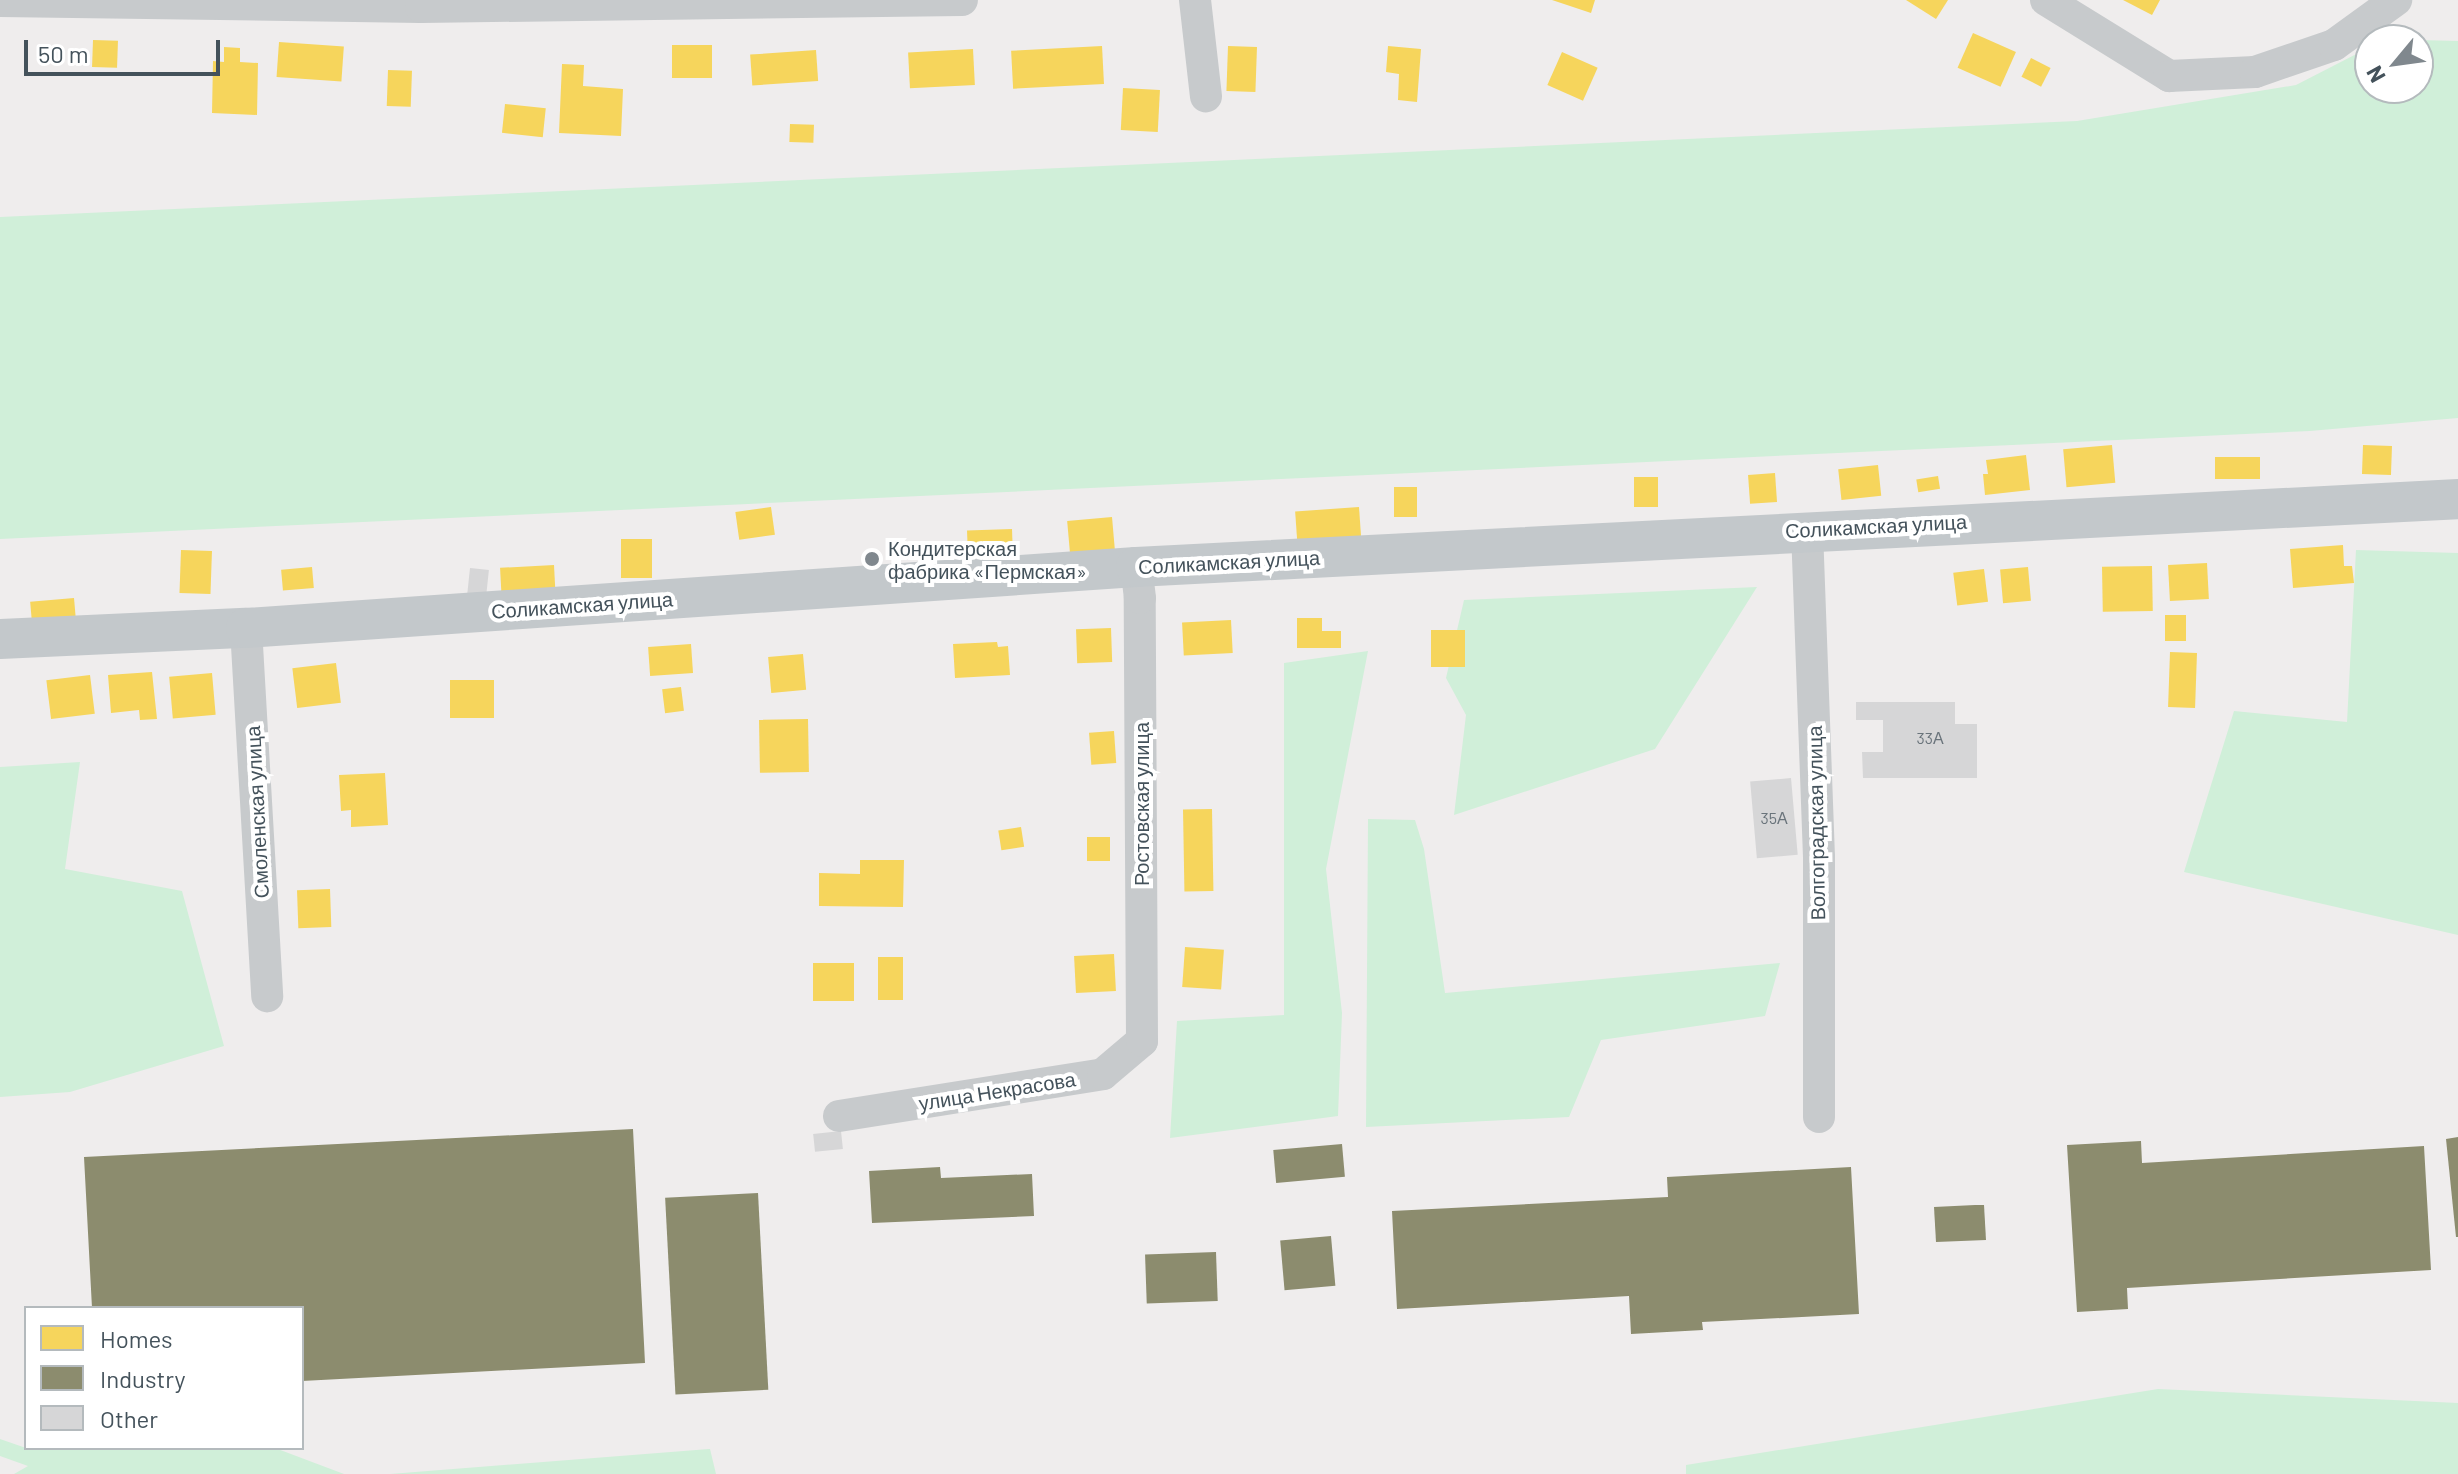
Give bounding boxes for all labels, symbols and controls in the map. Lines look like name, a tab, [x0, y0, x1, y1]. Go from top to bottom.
scale bar	[28, 24, 224, 74]
north arrow	[2354, 24, 2434, 104]
text: 50 m	[38, 39, 89, 68]
text: N	[2360, 62, 2390, 87]
street label: Соликамская улица	[1784, 509, 1968, 543]
place label: Кондитерская фабрика «Пермская»	[888, 536, 1087, 583]
street label: Соликамская улица	[1137, 545, 1321, 579]
marker: Кондитерская фабрика «Пермская»	[863, 550, 881, 568]
street label: Соликамская улица	[490, 587, 674, 623]
street label: Ростовская улица	[1129, 722, 1153, 886]
street label: Смоленская улица	[240, 725, 274, 899]
street label: Волгоградская улица	[1802, 725, 1830, 921]
house number: 33А	[1916, 728, 1944, 748]
house number: 35А	[1760, 808, 1788, 828]
street label: улица Некрасова	[917, 1067, 1077, 1115]
legend	[24, 1306, 304, 1450]
text: Homes	[100, 1324, 173, 1353]
text: Industry	[100, 1364, 186, 1393]
text: Other	[100, 1404, 158, 1433]

